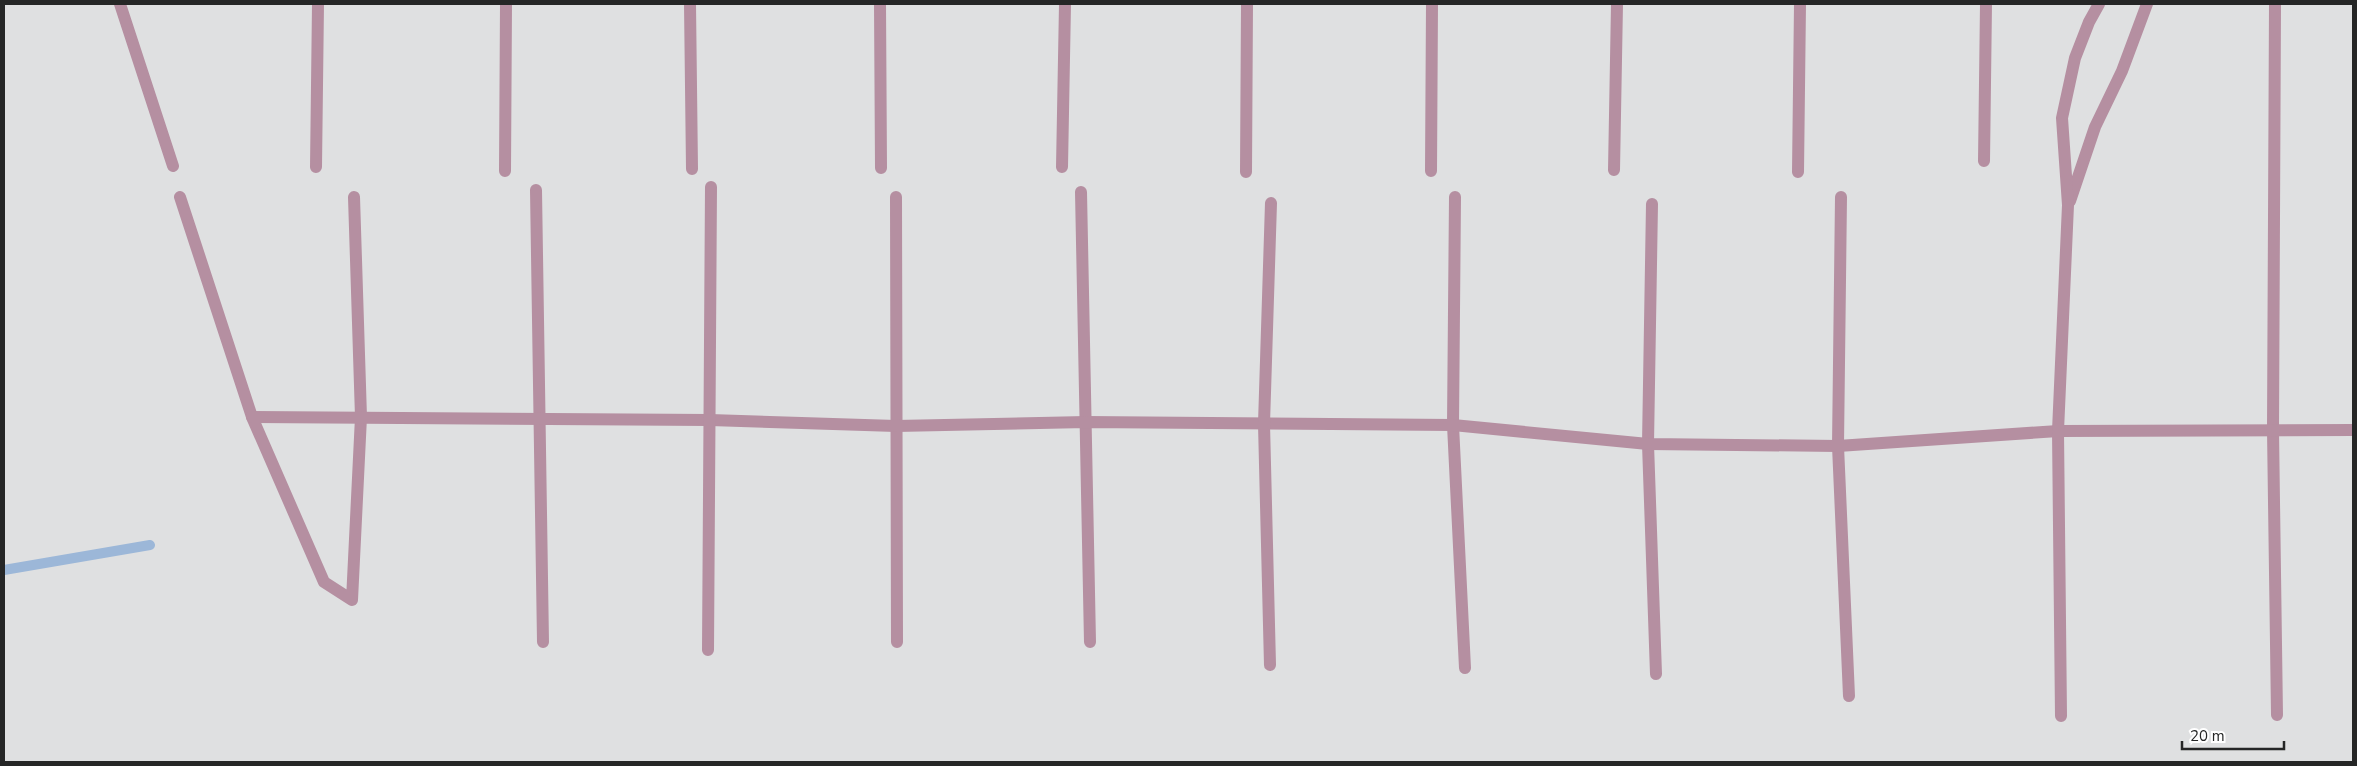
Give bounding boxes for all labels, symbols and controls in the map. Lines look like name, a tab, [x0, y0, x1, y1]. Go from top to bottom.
scale bar	[2182, 718, 2284, 750]
text: 20 m	[2190, 726, 2225, 746]

